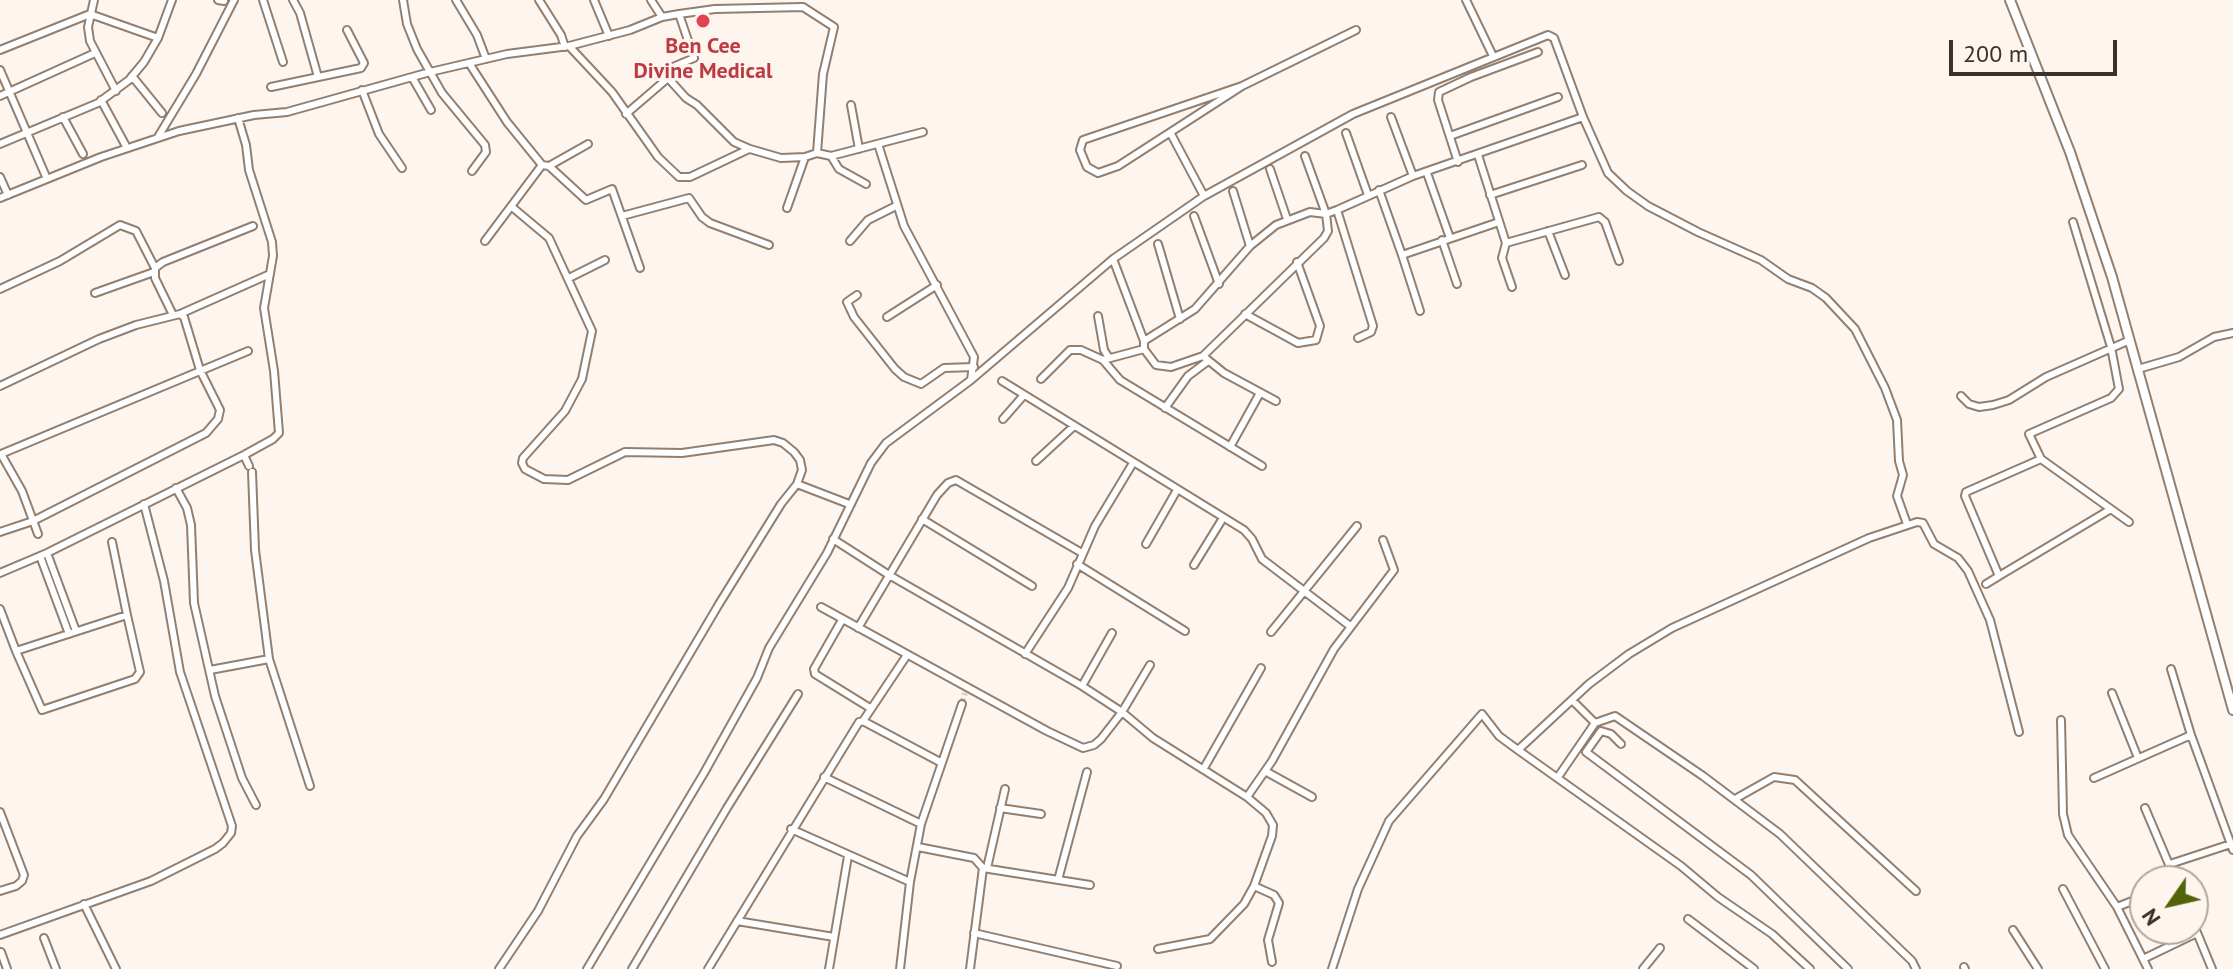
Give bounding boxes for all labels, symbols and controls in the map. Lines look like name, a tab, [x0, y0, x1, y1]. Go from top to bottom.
marker: Ben Cee Divine Medical	[694, 12, 712, 30]
scale bar	[1953, 24, 2121, 74]
place label: Ben Cee Divine Medical	[634, 34, 772, 86]
text: 200 m	[1963, 38, 2028, 69]
north arrow	[2129, 865, 2209, 945]
text: N	[2135, 903, 2166, 931]

